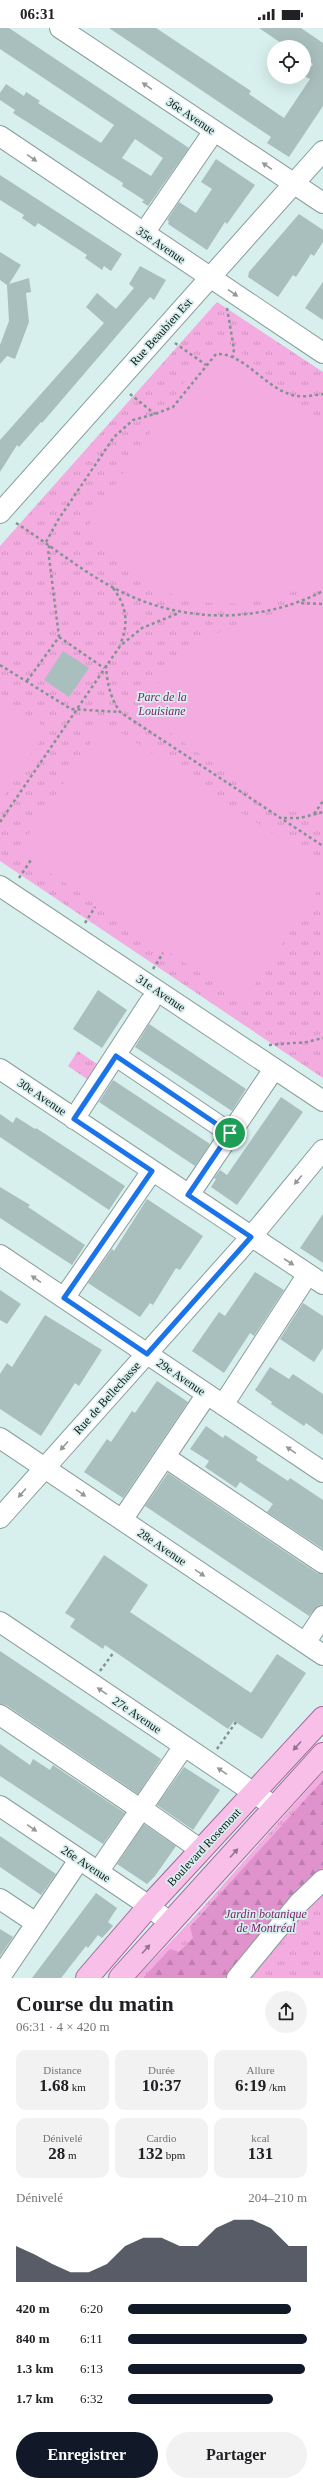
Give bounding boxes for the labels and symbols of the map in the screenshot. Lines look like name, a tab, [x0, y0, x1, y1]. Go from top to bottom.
one-way arrow	[142, 82, 152, 90]
street label: 36e Avenue	[164, 95, 218, 137]
one-way arrow	[27, 154, 38, 162]
one-way arrow	[262, 162, 272, 170]
street label: 35e Avenue	[134, 224, 188, 266]
one-way arrow	[227, 290, 239, 297]
street label: Rue Beaubien Est	[127, 295, 195, 369]
park label: Parc de la Louisiane	[136, 690, 187, 718]
street label: 31e Avenue	[134, 972, 188, 1014]
street label: 30e Avenue	[15, 1076, 69, 1118]
pin	[213, 1116, 247, 1150]
one-way arrow	[294, 1175, 303, 1185]
one-way arrow	[284, 1258, 294, 1266]
one-way arrow	[31, 1275, 41, 1283]
street label: 29e Avenue	[154, 1356, 208, 1398]
street label: Rue de Bellechasse	[71, 1359, 143, 1437]
one-way arrow	[60, 1441, 69, 1450]
one-way arrow	[285, 1446, 296, 1454]
one-way arrow	[17, 1487, 26, 1498]
one-way arrow	[76, 1489, 86, 1497]
street label: 28e Avenue	[135, 1526, 189, 1568]
one-way arrow	[195, 1569, 206, 1577]
one-way arrow	[97, 1687, 107, 1695]
street label: 27e Avenue	[110, 1694, 164, 1736]
one-way arrow	[292, 1741, 301, 1752]
one-way arrow	[216, 1767, 227, 1775]
street label: Boulevard Rosemont	[164, 1805, 244, 1889]
one-way arrow	[27, 1824, 37, 1832]
street label: 26e Avenue	[59, 1843, 113, 1885]
one-way arrow	[229, 1847, 238, 1858]
park label: Jardin botanique de Montréal	[225, 1907, 308, 1935]
one-way arrow	[142, 1944, 151, 1954]

